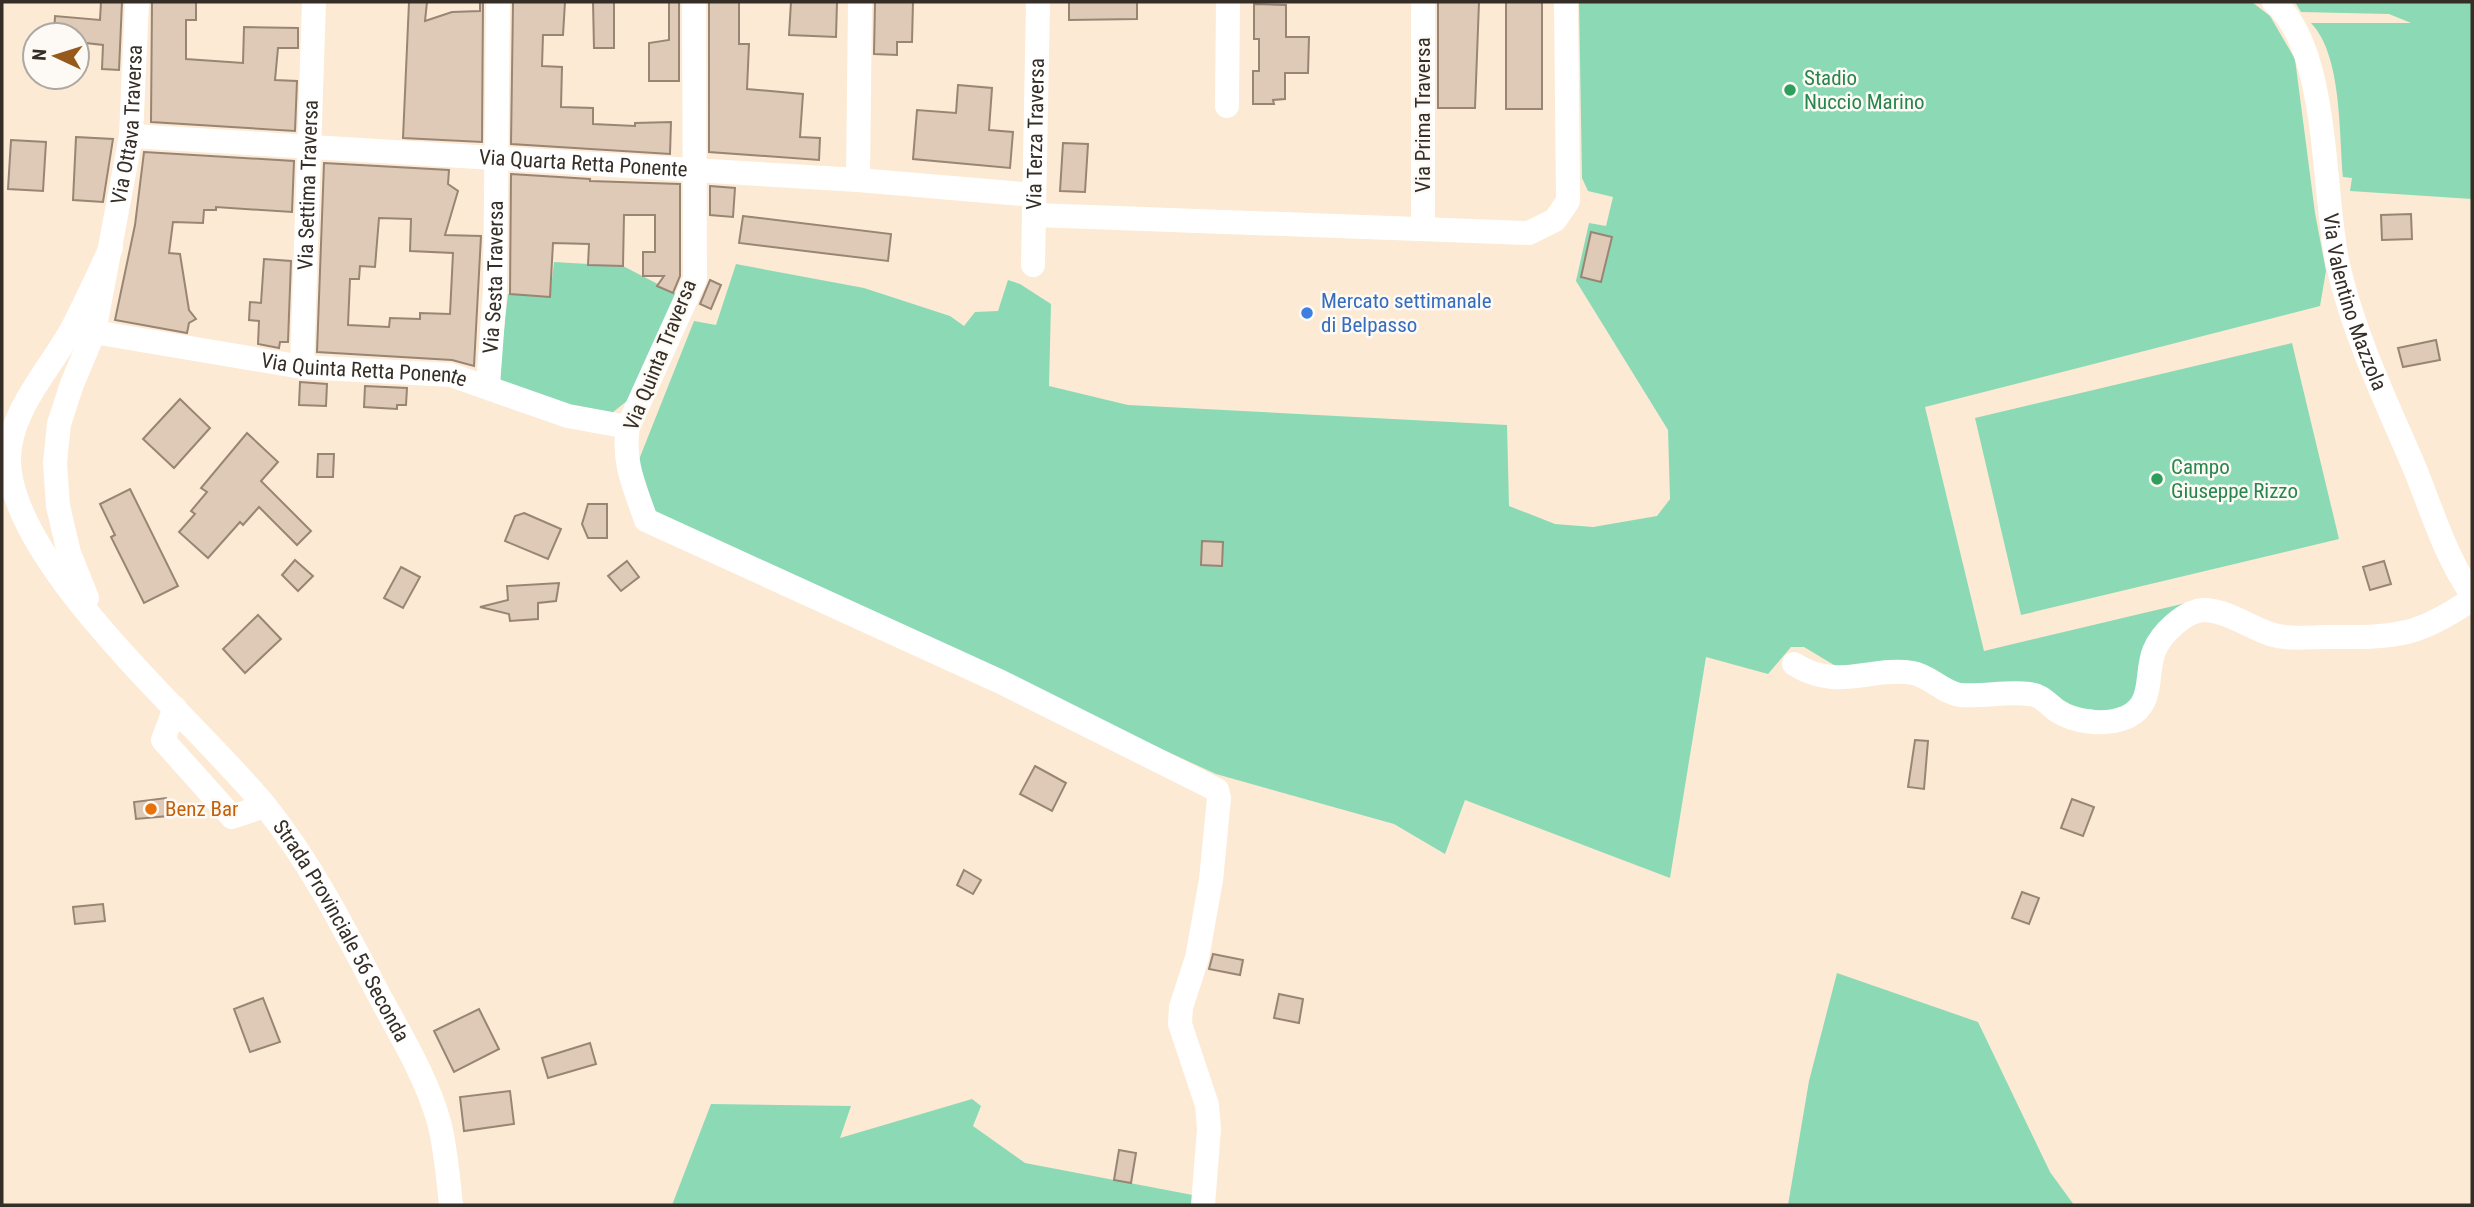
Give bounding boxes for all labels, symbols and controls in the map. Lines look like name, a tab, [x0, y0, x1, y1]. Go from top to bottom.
north arrow	[21, 21, 91, 91]
street label: Via Prima Traversa	[1411, 37, 1435, 193]
street label: Via Ottava Traversa	[106, 44, 147, 206]
text: N	[28, 48, 51, 61]
street label: Via Terza Traversa	[1022, 58, 1049, 210]
place label: Stadio Nuccio Marino	[1804, 66, 1925, 114]
marker: Stadio Nuccio Marino	[1782, 82, 1798, 98]
street label: Via Settima Traversa	[293, 99, 323, 271]
street label: Via Quarta Retta Ponente	[478, 145, 688, 182]
street label: Via Sesta Traversa	[478, 200, 508, 355]
street label: Via Valentino Mazzola	[2318, 212, 2392, 394]
street label: Via Quinta Traversa	[619, 276, 701, 434]
place label: Mercato settimanale di Belpasso	[1321, 289, 1492, 337]
marker: Mercato settimanale di Belpasso	[1299, 305, 1315, 321]
street label: Via Quinta Retta Ponente	[259, 348, 471, 392]
place label: Campo Giuseppe Rizzo	[2171, 455, 2298, 503]
marker: Campo Giuseppe Rizzo	[2149, 471, 2165, 487]
place label: Benz Bar	[165, 797, 238, 821]
marker: Benz Bar	[143, 801, 159, 817]
street label: Strada Provinciale 56 Seconda	[268, 815, 414, 1046]

